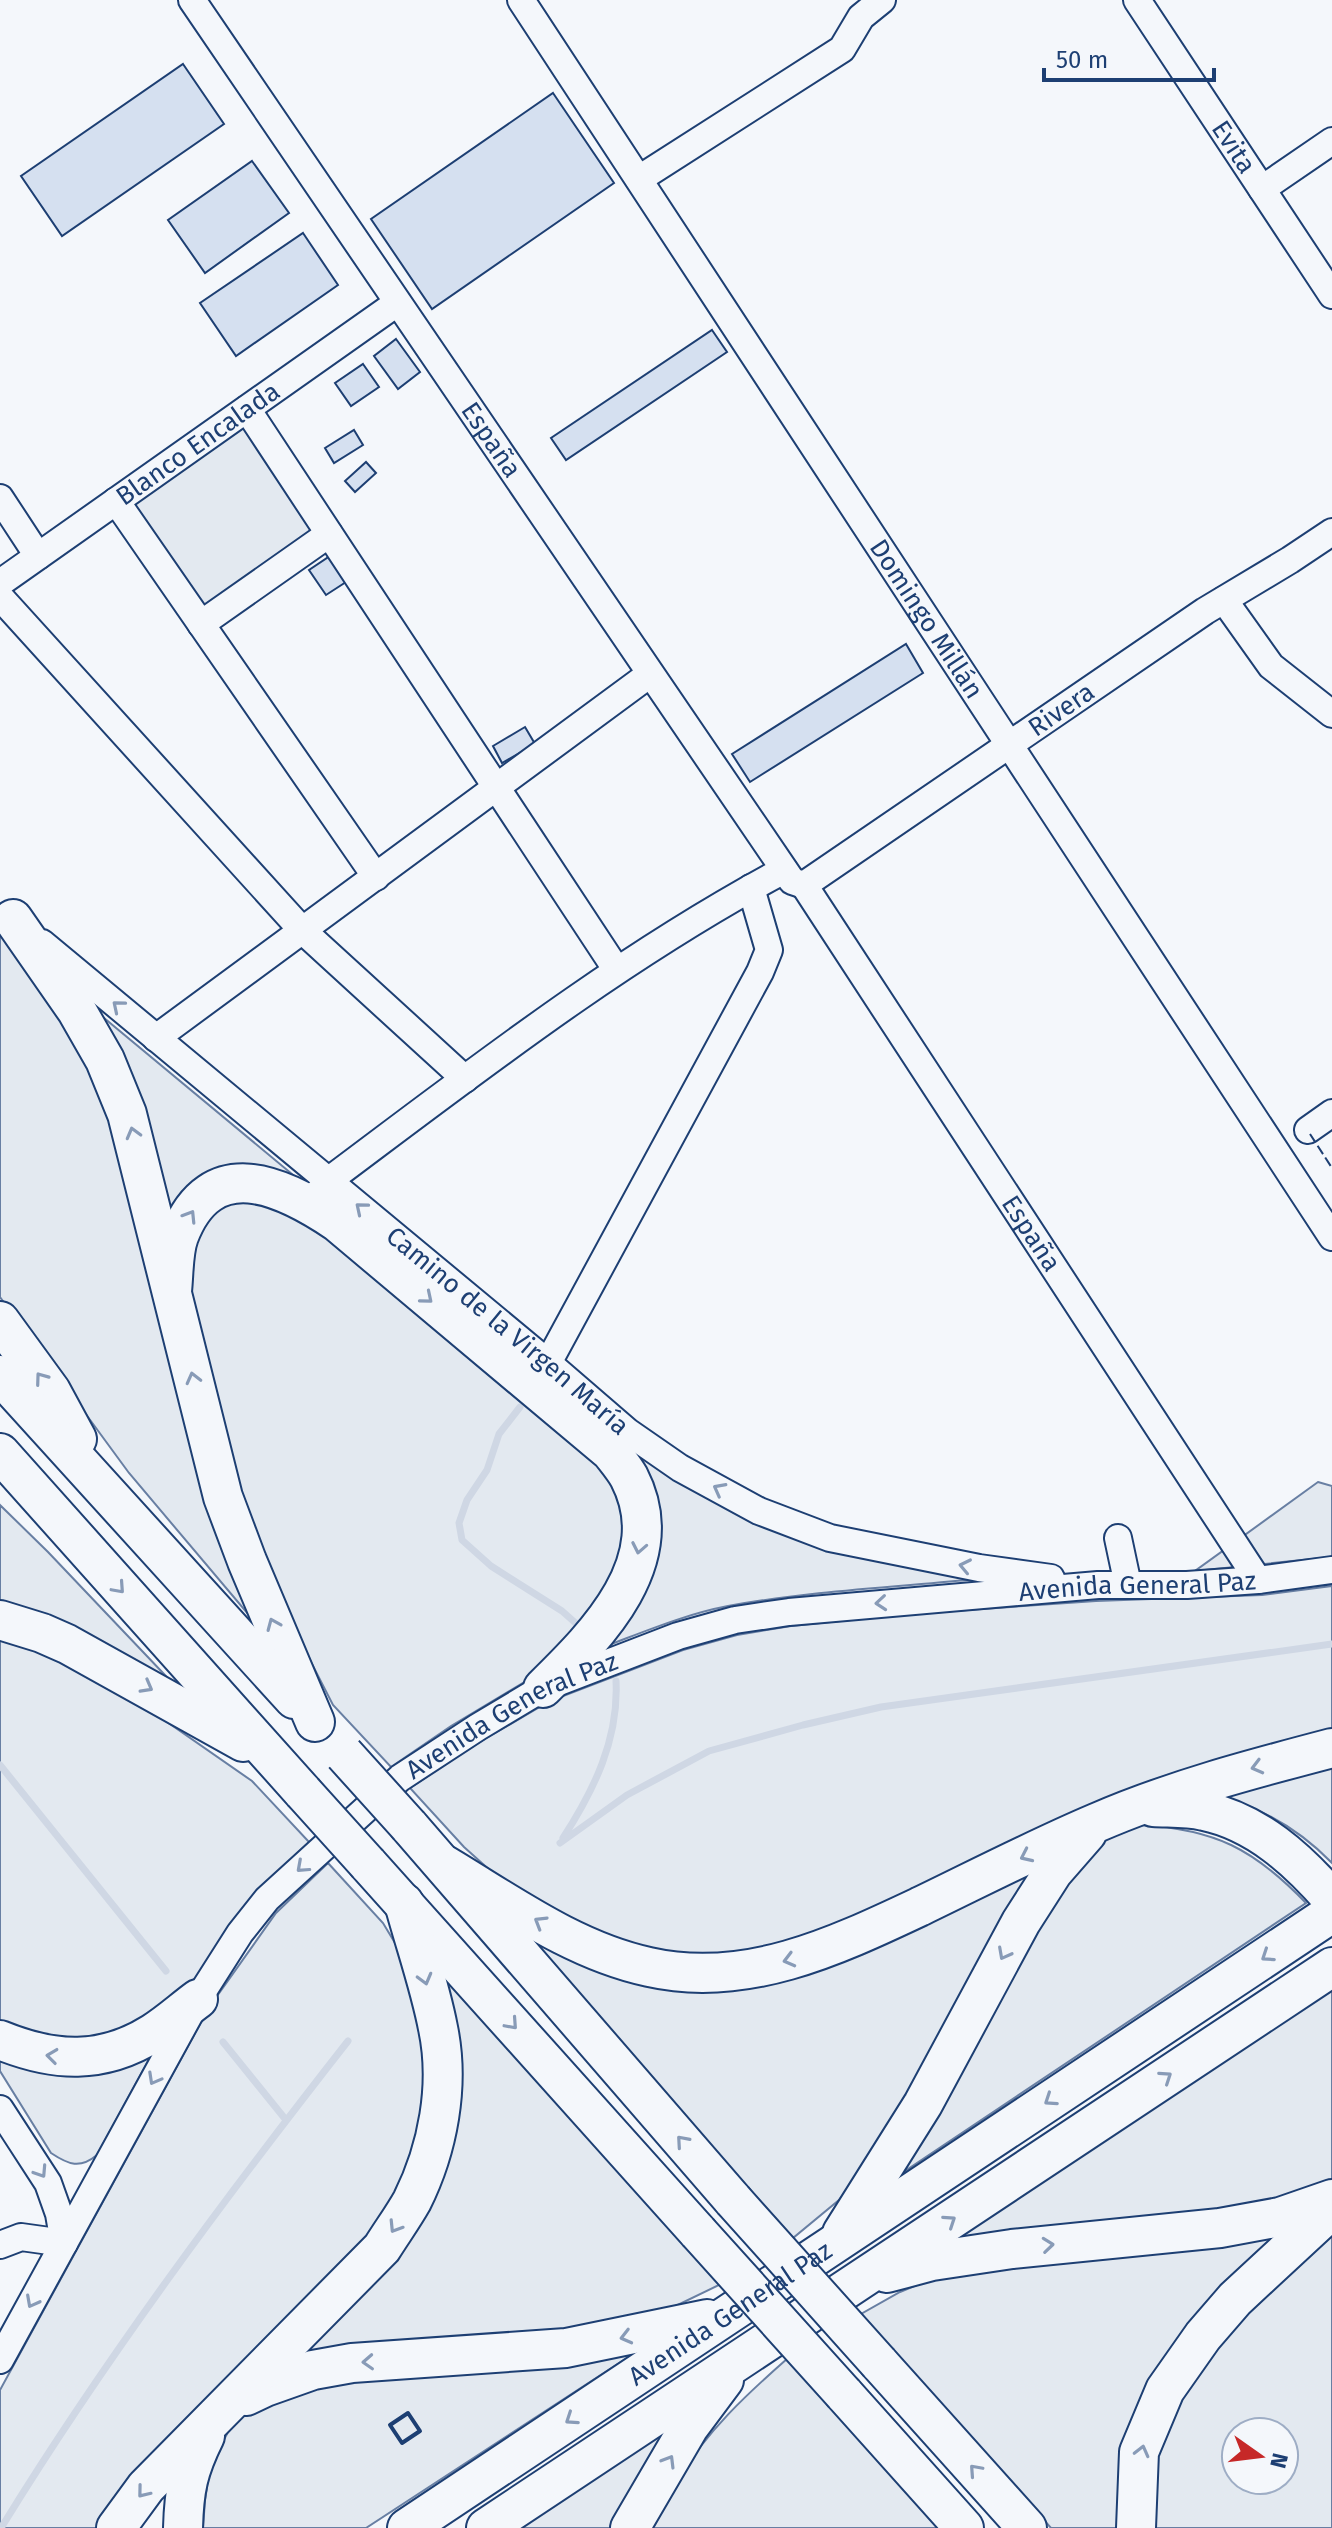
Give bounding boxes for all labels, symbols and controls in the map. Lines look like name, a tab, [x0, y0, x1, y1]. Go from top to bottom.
scale bar	[1044, 32, 1214, 82]
text: 50 m	[1056, 46, 1108, 74]
street label: Evita	[1205, 115, 1263, 179]
street label: Blanco Encalada	[110, 375, 286, 512]
street label: España	[455, 396, 528, 483]
street label: Domingo Millán	[863, 533, 990, 704]
street label: Rivera	[1022, 676, 1100, 743]
one-way arrow	[112, 1001, 127, 1016]
one-way arrow	[125, 1127, 142, 1141]
street label: España	[995, 1189, 1068, 1277]
one-way arrow	[356, 1203, 370, 1218]
one-way arrow	[180, 1211, 195, 1225]
street label: Camino de la Virgen María	[380, 1220, 635, 1441]
one-way arrow	[418, 1288, 432, 1303]
one-way arrow	[186, 1371, 203, 1385]
one-way arrow	[36, 1372, 51, 1386]
one-way arrow	[713, 1483, 727, 1499]
one-way arrow	[631, 1540, 648, 1554]
one-way arrow	[959, 1558, 972, 1575]
street label: Avenida General Paz	[1017, 1565, 1257, 1607]
one-way arrow	[110, 1578, 124, 1593]
one-way arrow	[874, 1594, 887, 1611]
one-way arrow	[267, 1618, 283, 1632]
street label: Avenida General Paz	[400, 1645, 622, 1786]
one-way arrow	[138, 1678, 153, 1693]
one-way arrow	[1250, 1758, 1264, 1775]
one-way arrow	[1020, 1846, 1035, 1862]
one-way arrow	[297, 1858, 312, 1872]
one-way arrow	[534, 1916, 549, 1932]
one-way arrow	[998, 1945, 1014, 1960]
one-way arrow	[1261, 1947, 1276, 1962]
one-way arrow	[782, 1951, 796, 1968]
one-way arrow	[415, 1971, 432, 1985]
one-way arrow	[503, 2015, 518, 2029]
one-way arrow	[45, 2047, 58, 2064]
one-way arrow	[148, 2070, 164, 2084]
one-way arrow	[1158, 2072, 1172, 2087]
one-way arrow	[1045, 2090, 1059, 2105]
one-way arrow	[677, 2136, 692, 2151]
one-way arrow	[31, 2163, 46, 2178]
one-way arrow	[941, 2216, 955, 2231]
one-way arrow	[390, 2218, 405, 2233]
street label: Avenida General Paz	[623, 2234, 838, 2392]
one-way arrow	[1042, 2237, 1055, 2254]
one-way arrow	[26, 2293, 42, 2307]
one-way arrow	[620, 2327, 634, 2344]
one-way arrow	[361, 2353, 374, 2370]
one-way arrow	[566, 2409, 580, 2424]
north arrow	[1220, 2416, 1300, 2496]
one-way arrow	[1133, 2444, 1150, 2458]
text: N	[1264, 2450, 1294, 2471]
one-way arrow	[659, 2455, 675, 2470]
one-way arrow	[969, 2465, 984, 2479]
one-way arrow	[138, 2483, 153, 2497]

